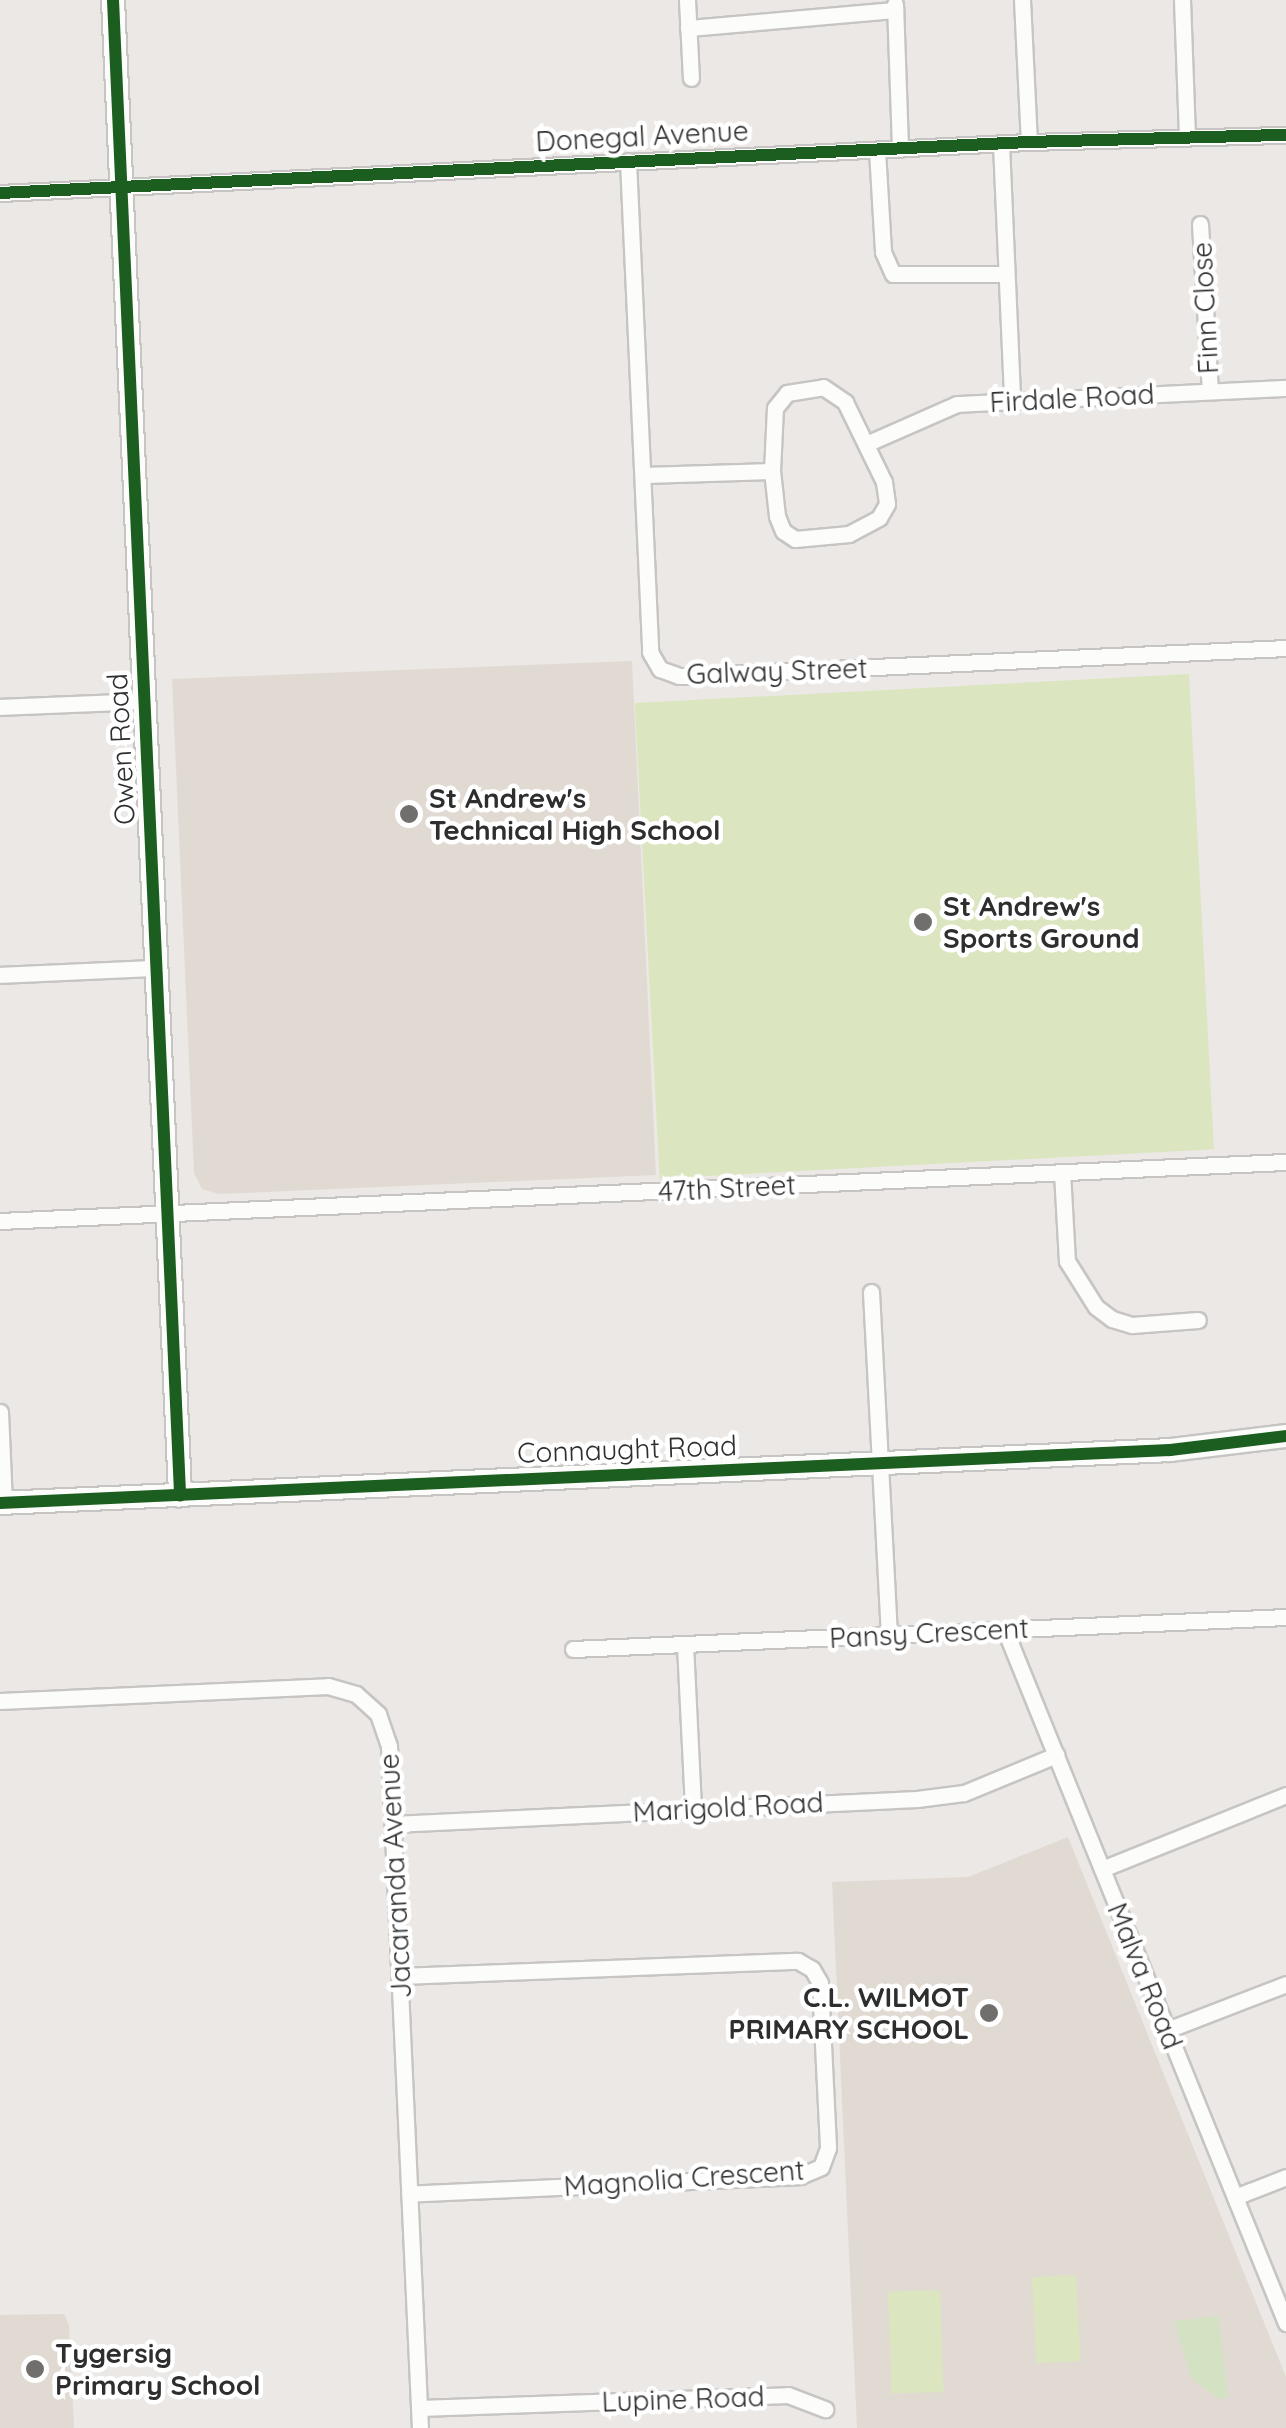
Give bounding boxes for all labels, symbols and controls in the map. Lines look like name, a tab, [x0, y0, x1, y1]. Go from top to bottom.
street label: Donegal Avenue	[535, 114, 749, 158]
street label: Finn Close	[1185, 241, 1225, 375]
street label: Firdale Road	[989, 377, 1155, 419]
street label: Galway Street	[686, 651, 868, 691]
street label: Owen Road	[100, 672, 142, 826]
place label: St Andrew's Technical High School	[429, 781, 721, 847]
marker: St Andrew's Technical High School	[398, 803, 420, 825]
place label: St Andrew's Sports Ground	[943, 889, 1139, 955]
marker: St Andrew's Sports Ground	[912, 911, 934, 933]
street label: 47th Street	[657, 1168, 797, 1208]
street label: Connaught Road	[517, 1428, 737, 1470]
street label: Pansy Crescent	[828, 1611, 1030, 1655]
street label: Jacaranda Avenue	[372, 1753, 418, 1999]
street label: Marigold Road	[632, 1785, 824, 1829]
street label: Malva Road	[1100, 1898, 1190, 2054]
place label: C.L. WILMOT PRIMARY SCHOOL	[729, 1980, 969, 2046]
marker: C.L. WILMOT PRIMARY SCHOOL	[978, 2002, 1000, 2024]
street label: Magnolia Crescent	[563, 2153, 805, 2203]
place label: Tygersig Primary School	[55, 2336, 261, 2402]
marker: Tygersig Primary School	[24, 2358, 46, 2380]
street label: Lupine Road	[601, 2379, 765, 2419]

